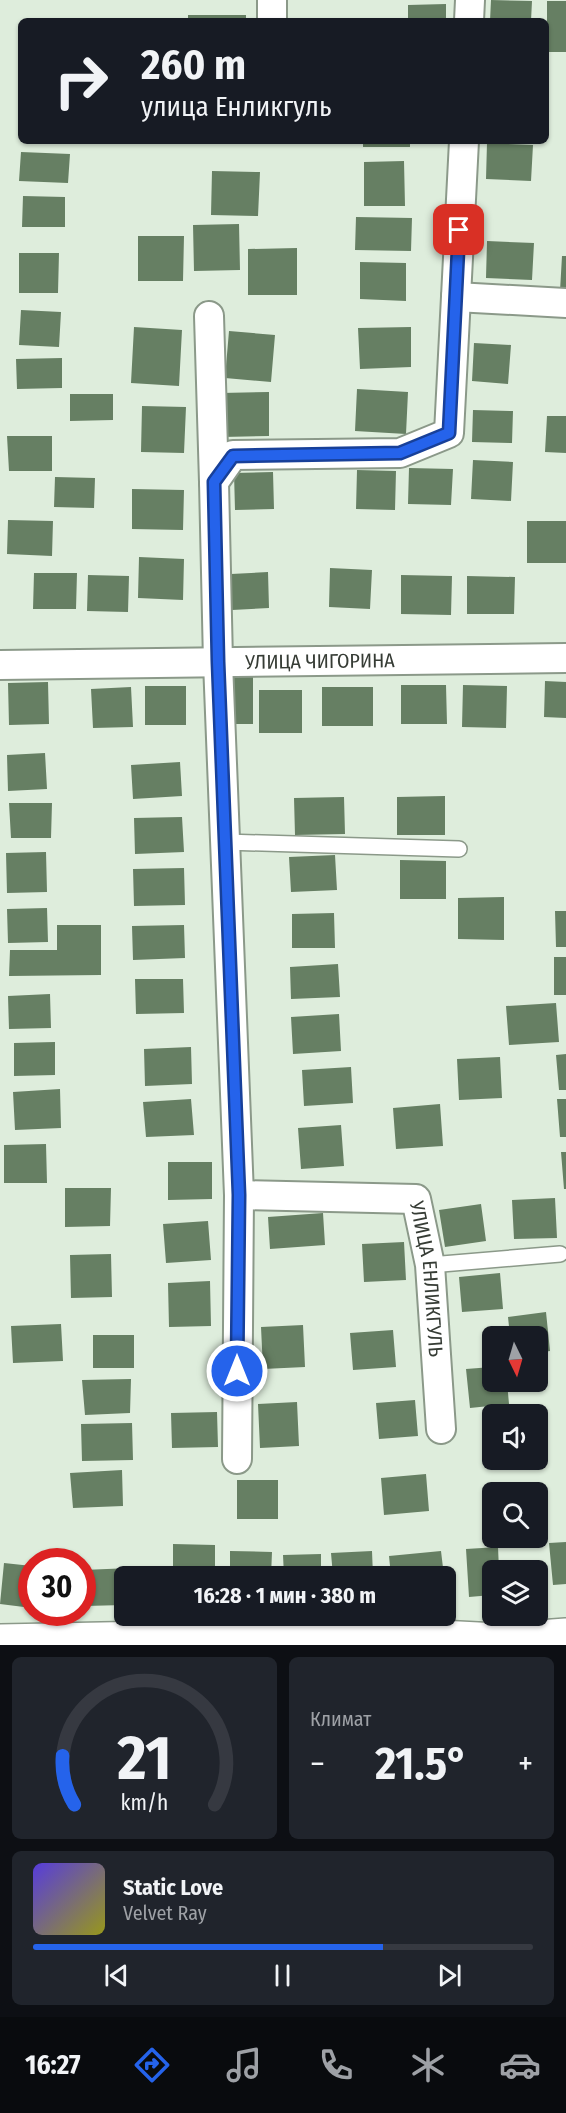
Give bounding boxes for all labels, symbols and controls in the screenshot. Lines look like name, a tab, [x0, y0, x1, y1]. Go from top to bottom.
text: 260 m	[141, 40, 246, 90]
icon: right	[42, 42, 120, 120]
text: улица Енликгуль	[141, 91, 331, 123]
pin	[433, 204, 484, 255]
icon: arrive	[442, 213, 475, 246]
street label: УЛИЦА ЧИГОРИНА	[244, 648, 395, 674]
street label: УЛИЦА ЕНЛИКГУЛЬ	[405, 1198, 448, 1358]
north arrow	[482, 1326, 548, 1392]
map controls	[482, 1326, 548, 1626]
position arrow	[205, 1339, 269, 1403]
button: sound	[482, 1404, 548, 1470]
button: search	[482, 1482, 548, 1548]
speed limit sign: 30	[18, 1548, 96, 1626]
button: layers	[482, 1560, 548, 1626]
text: 16:28 · 1 мин · 380 m	[194, 1582, 376, 1609]
text: Климат	[310, 1707, 371, 1731]
text: 21	[116, 1721, 172, 1796]
text: 21.5°	[375, 1737, 468, 1791]
text: −	[310, 1744, 325, 1784]
text: +	[518, 1744, 533, 1784]
text: km/h	[121, 1790, 168, 1816]
text: Static Love	[123, 1874, 223, 1901]
text: Velvet Ray	[123, 1901, 207, 1925]
icon: previous	[100, 1959, 133, 1992]
icon: pause	[266, 1959, 299, 1992]
icon: next	[433, 1959, 466, 1992]
icon: directions	[131, 2044, 173, 2086]
icon: music	[223, 2044, 265, 2086]
icon: phone	[315, 2044, 357, 2086]
icon: climate	[407, 2044, 449, 2086]
icon: car	[499, 2044, 541, 2086]
text: 16:27	[25, 2049, 81, 2081]

